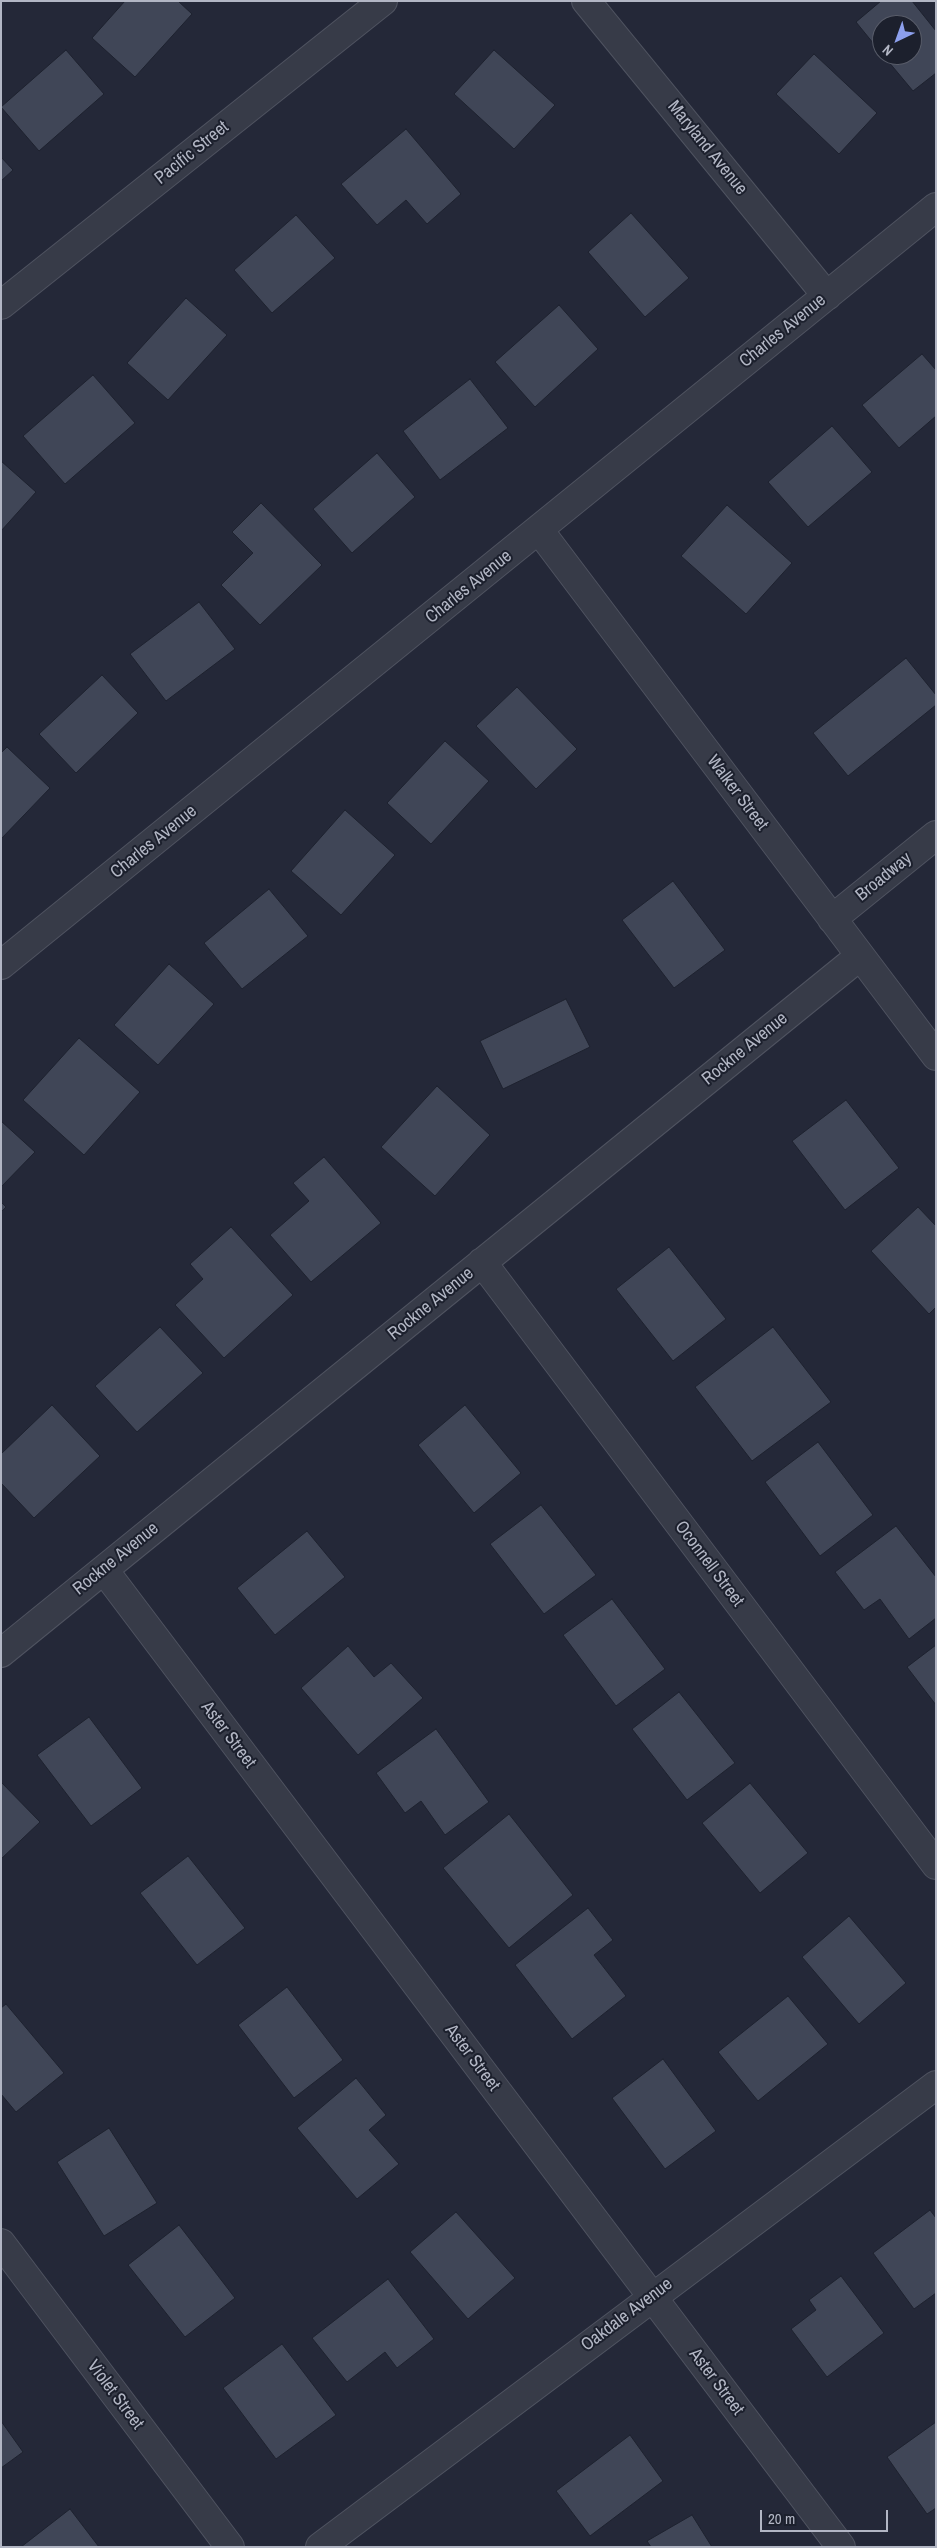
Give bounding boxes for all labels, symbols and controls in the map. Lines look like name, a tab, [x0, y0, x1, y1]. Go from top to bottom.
north arrow	[872, 15, 922, 65]
text: N	[879, 41, 897, 60]
street label: Maryland Avenue	[663, 97, 751, 199]
street label: Pacific Street	[151, 117, 233, 189]
street label: Charles Avenue	[735, 290, 831, 372]
street label: Charles Avenue	[421, 546, 517, 628]
street label: Walker Street	[702, 751, 772, 835]
street label: Charles Avenue	[106, 801, 202, 883]
street label: Broadway	[852, 848, 916, 906]
street label: Rockne Avenue	[698, 1008, 792, 1090]
street label: Rockne Avenue	[384, 1263, 478, 1345]
street label: Oconnell Street	[670, 1517, 748, 1611]
street label: Rockne Avenue	[69, 1518, 163, 1600]
street label: Aster Street	[196, 1697, 260, 1773]
street label: Aster Street	[440, 2020, 504, 2096]
street label: Oakdale Avenue	[577, 2274, 677, 2356]
street label: Aster Street	[684, 2344, 748, 2420]
street label: Violet Street	[82, 2356, 148, 2434]
scale bar	[762, 2500, 890, 2532]
text: 20 m	[768, 2508, 795, 2529]

